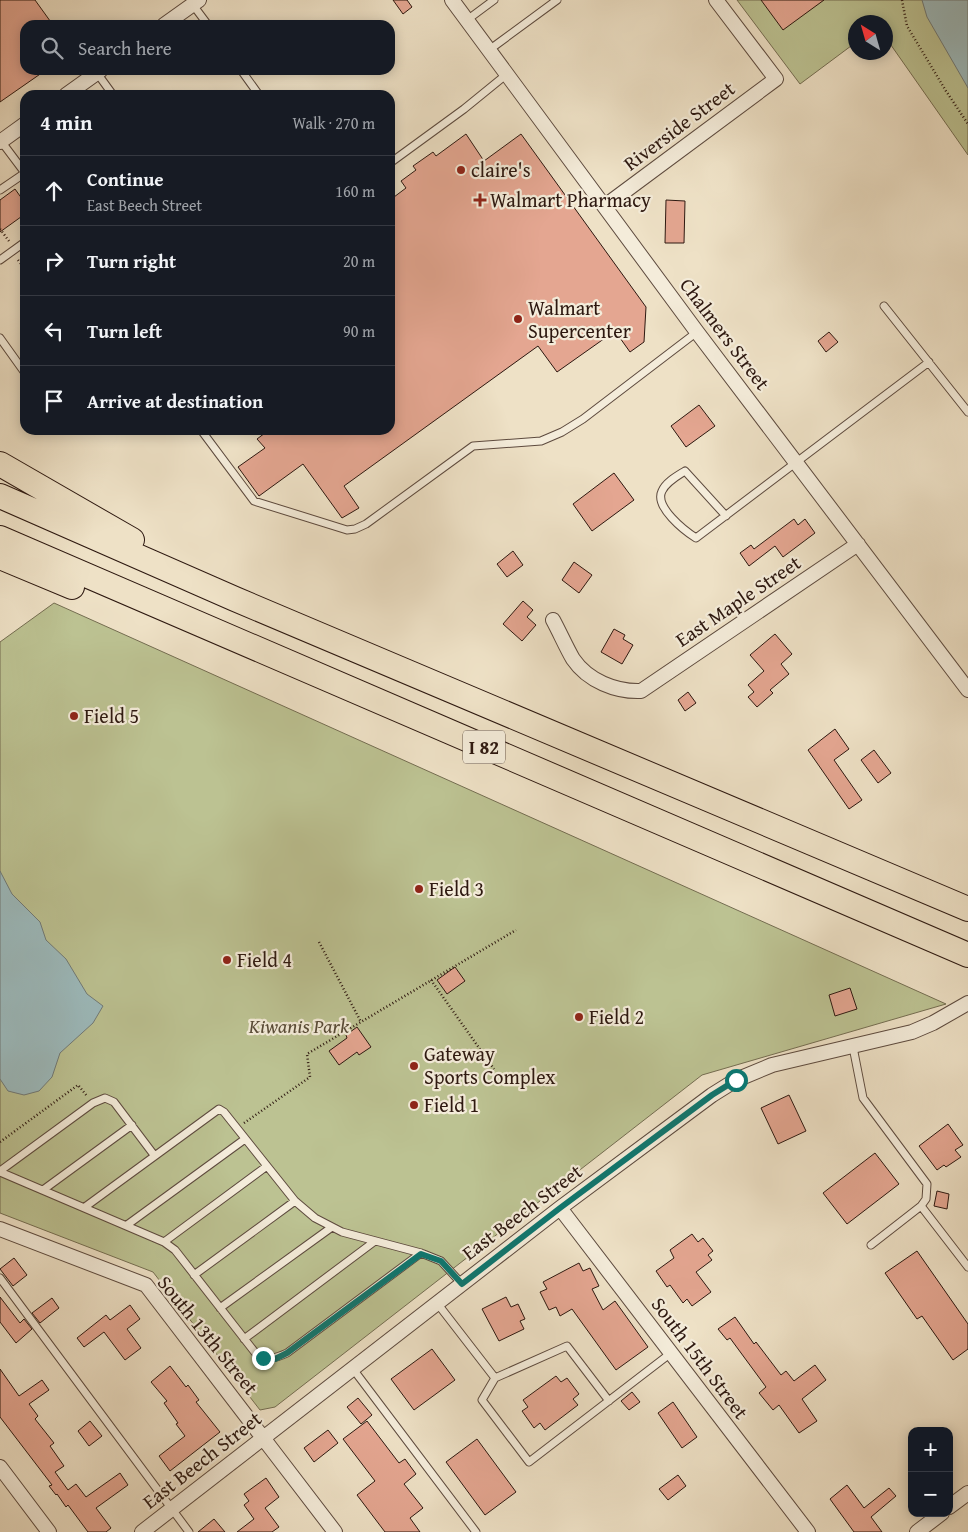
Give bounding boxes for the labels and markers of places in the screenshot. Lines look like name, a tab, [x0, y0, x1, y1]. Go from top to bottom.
place label: claire's	[471, 155, 531, 184]
marker: claire's	[455, 164, 467, 176]
place label: Walmart Pharmacy	[490, 185, 651, 214]
marker: Walmart Pharmacy	[474, 194, 486, 206]
place label: Walmart Supercenter	[528, 293, 631, 345]
marker: Walmart Supercenter	[512, 313, 524, 325]
place label: Field 5	[84, 701, 139, 730]
marker: Field 5	[68, 710, 80, 722]
place label: Field 3	[429, 874, 484, 903]
marker: Field 3	[413, 883, 425, 895]
place label: Field 4	[237, 945, 292, 974]
marker: Field 4	[221, 954, 233, 966]
place label: Field 2	[589, 1002, 644, 1031]
marker: Field 2	[573, 1011, 585, 1023]
place label: Gateway Sports Complex	[424, 1039, 556, 1091]
marker: Gateway Sports Complex	[408, 1060, 420, 1072]
place label: Field 1	[424, 1090, 479, 1119]
marker: Field 1	[408, 1099, 420, 1111]

